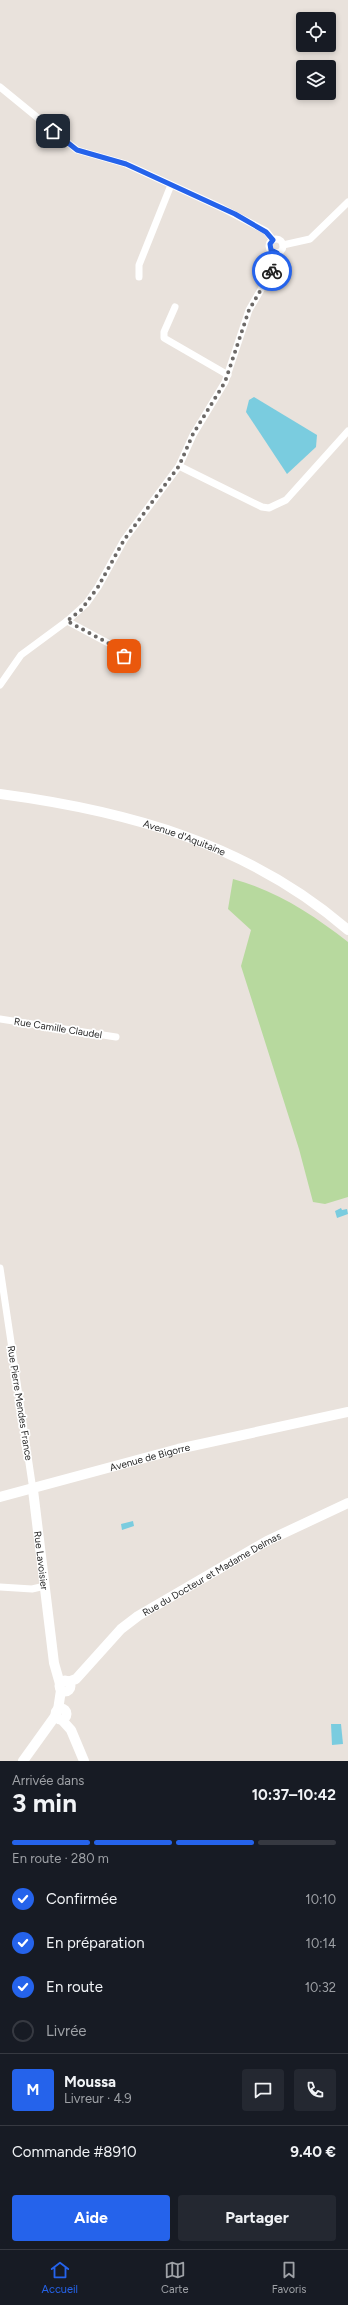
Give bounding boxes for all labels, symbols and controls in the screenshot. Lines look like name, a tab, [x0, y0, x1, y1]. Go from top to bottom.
map controls	[296, 12, 336, 100]
button: locate	[296, 12, 336, 52]
button: layers	[296, 60, 336, 100]
pin	[36, 114, 70, 148]
icon: home	[42, 120, 64, 142]
courier	[252, 251, 292, 291]
icon: bike	[261, 260, 283, 282]
pin	[107, 639, 141, 673]
icon: bag	[113, 645, 135, 667]
street label: Avenue d'Aquitaine	[142, 817, 228, 859]
street label: Rue Camille Claudel	[13, 1015, 103, 1041]
street label: Rue Pierre Mendes France	[4, 1345, 36, 1462]
street label: Avenue de Bigorre	[108, 1440, 192, 1474]
street label: Rue du Docteur et Madame Delmas	[140, 1529, 283, 1619]
street label: Rue Lavoisier	[32, 1530, 52, 1591]
text: Arrivée dans	[12, 1773, 84, 1788]
text: 10:37–10:42	[252, 1786, 336, 1804]
text: 3 min	[12, 1787, 77, 1819]
text: En route · 280 m	[12, 1851, 109, 1866]
icon: check	[12, 1888, 34, 1910]
text: Confirmée	[46, 1890, 117, 1908]
text: 10:10	[305, 1892, 336, 1907]
icon: check	[12, 1932, 34, 1954]
text: En préparation	[46, 1934, 145, 1952]
text: 10:14	[306, 1936, 336, 1951]
icon: check	[12, 1976, 34, 1998]
text: En route	[46, 1978, 103, 1996]
text: 10:32	[305, 1980, 336, 1995]
text: Livrée	[46, 2022, 87, 2040]
button: chat	[242, 2069, 284, 2111]
button: phone	[294, 2069, 336, 2111]
text: Moussa	[64, 2073, 116, 2091]
text: M	[27, 2081, 39, 2099]
text: Livreur · 4.9	[64, 2091, 132, 2106]
text: Commande #8910	[12, 2143, 137, 2161]
text: 9.40 €	[290, 2143, 336, 2161]
button: Aide	[12, 2195, 170, 2241]
button: Partager	[178, 2195, 336, 2241]
tab: Accueil	[42, 2259, 78, 2296]
tab: Carte	[161, 2259, 189, 2296]
tab: Favoris	[272, 2259, 306, 2296]

